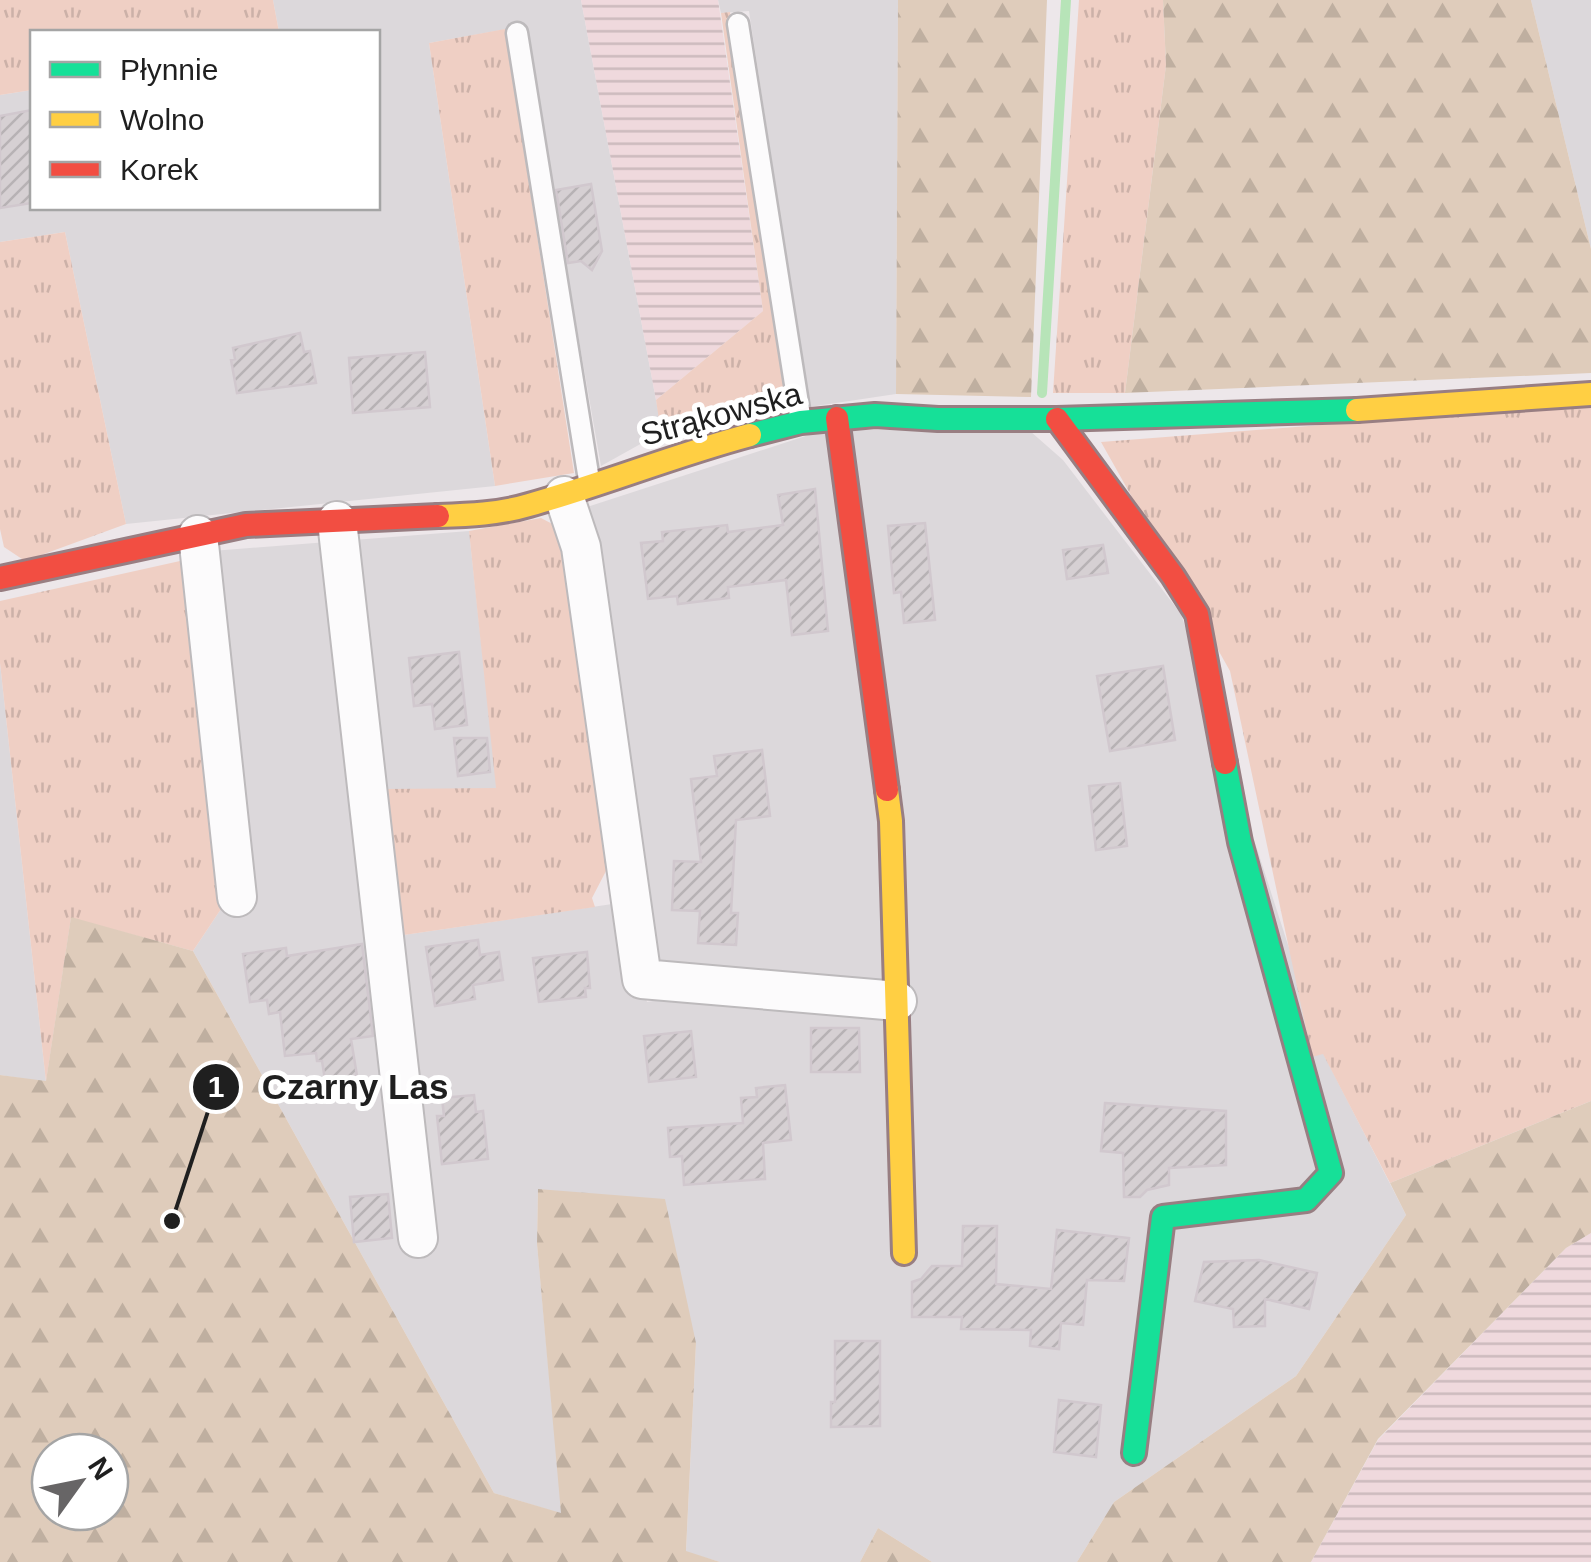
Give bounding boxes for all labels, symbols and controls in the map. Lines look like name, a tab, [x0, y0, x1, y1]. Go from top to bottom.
legend	[30, 30, 380, 210]
text: Płynnie	[120, 53, 218, 86]
text: Wolno	[120, 103, 205, 136]
text: Korek	[120, 153, 199, 186]
street label: Strąkowska	[636, 375, 806, 453]
callout: Czarny Las	[191, 1054, 468, 1119]
text: Czarny Las	[262, 1067, 448, 1106]
text: 1	[208, 1070, 224, 1103]
north arrow	[30, 1432, 130, 1532]
text: N	[82, 1452, 119, 1486]

